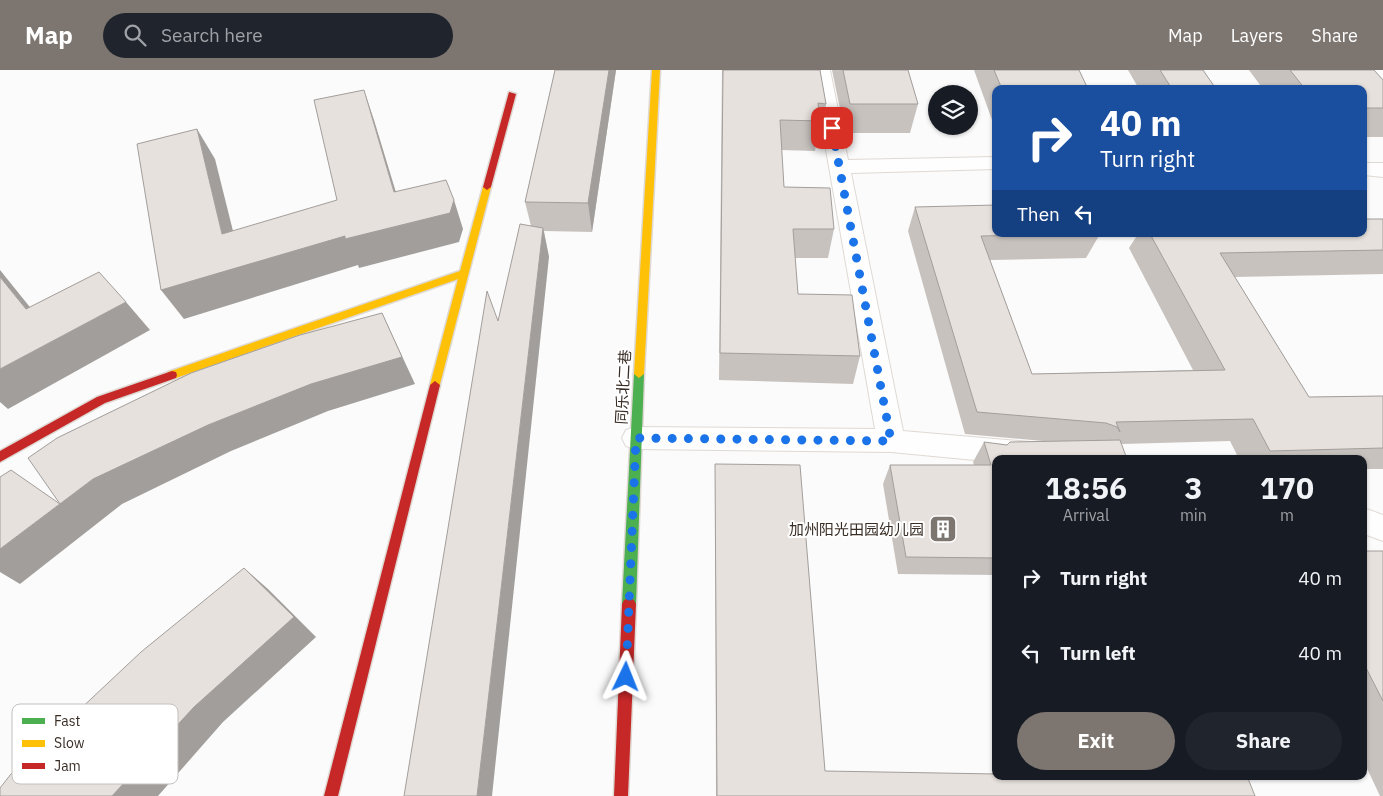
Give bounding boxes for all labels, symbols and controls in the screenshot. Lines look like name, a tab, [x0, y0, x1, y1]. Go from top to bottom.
search box	[103, 13, 453, 58]
text: Map	[25, 19, 73, 51]
icon: search	[121, 21, 149, 49]
text: Search here	[161, 23, 263, 47]
text: Map	[1168, 24, 1203, 47]
text: Layers	[1231, 24, 1283, 47]
text: Share	[1311, 24, 1358, 47]
map controls	[928, 85, 978, 135]
button: layers	[928, 85, 978, 135]
text: 40 m	[1100, 100, 1182, 146]
icon: right	[1017, 105, 1082, 170]
pin	[811, 107, 853, 149]
icon: arrive	[818, 114, 846, 142]
text: Turn right	[1100, 144, 1195, 173]
icon: left	[1070, 200, 1098, 228]
text: Then	[1017, 202, 1060, 226]
street label: 同乐北二巷	[612, 349, 634, 425]
text: 18:56	[1045, 468, 1127, 507]
text: 3	[1184, 468, 1202, 507]
text: 170	[1260, 468, 1314, 507]
text: Arrival	[1063, 505, 1109, 525]
text: min	[1180, 505, 1207, 525]
text: m	[1280, 505, 1294, 525]
building icon: 加州阳光田园幼儿园	[928, 514, 958, 544]
place label: 加州阳光田园幼儿园	[789, 520, 924, 539]
icon: right	[1017, 564, 1045, 592]
text: Turn right	[1060, 566, 1147, 590]
text: 40 m	[1298, 566, 1342, 590]
icon: left	[1017, 639, 1045, 667]
text: Turn left	[1060, 641, 1136, 665]
text: 40 m	[1298, 641, 1342, 665]
position arrow	[599, 650, 651, 702]
legend	[12, 704, 178, 784]
text: Fast	[54, 712, 80, 730]
button: Exit	[1017, 712, 1175, 770]
button: Share	[1185, 712, 1342, 770]
text: Slow	[54, 734, 85, 752]
text: Jam	[54, 757, 81, 775]

